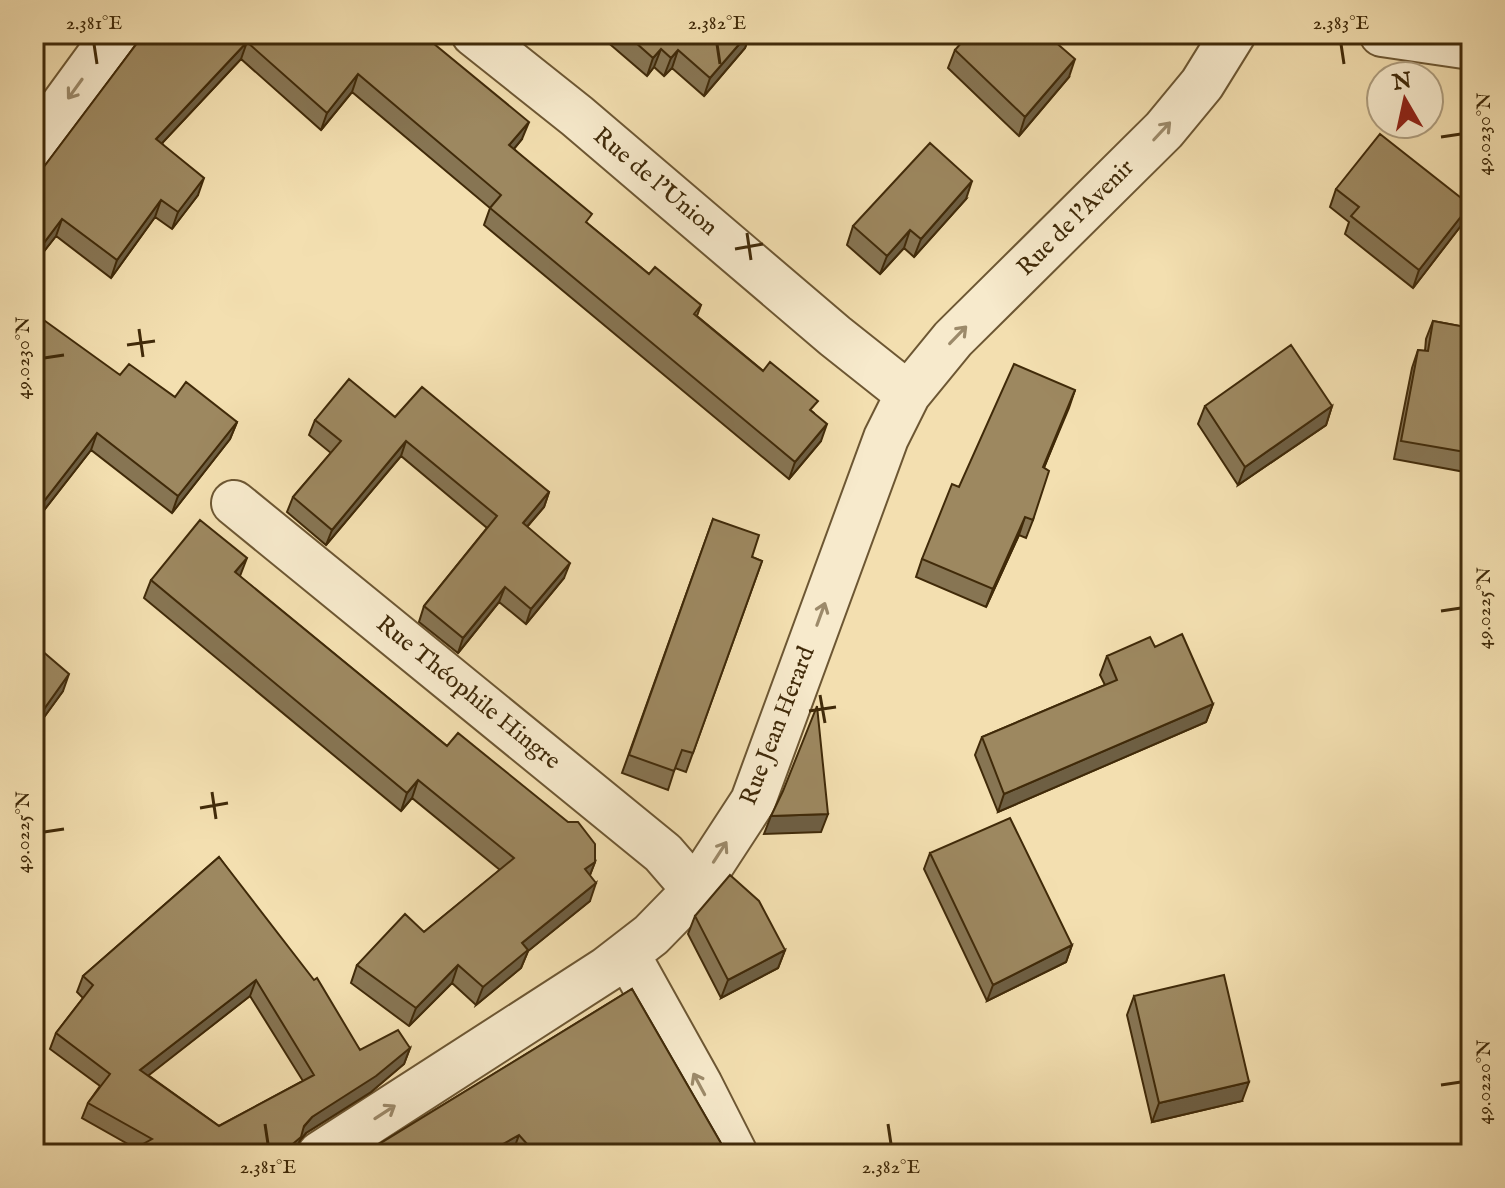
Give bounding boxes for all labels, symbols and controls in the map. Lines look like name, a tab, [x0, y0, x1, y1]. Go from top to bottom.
text: 2.381°E	[66, 11, 122, 36]
text: 2.382°E	[688, 11, 746, 36]
text: 2.383°E	[1313, 11, 1369, 36]
north arrow	[1365, 60, 1445, 140]
text: N	[1390, 67, 1414, 98]
one-way arrow	[66, 78, 83, 100]
text: 49.0230°N	[1472, 93, 1497, 175]
street label: Rue de l'Union	[586, 121, 724, 243]
one-way arrow	[1153, 121, 1172, 141]
street label: Rue de l'Avenir	[1011, 153, 1141, 283]
text: 49.0230°N	[11, 317, 36, 399]
one-way arrow	[949, 325, 968, 345]
text: 49.0225°N	[1472, 567, 1497, 649]
one-way arrow	[815, 602, 829, 627]
street label: Rue Théophile Hingre	[369, 609, 567, 777]
street label: Rue Jean Herard	[734, 642, 823, 810]
text: 49.0225°N	[11, 791, 36, 873]
one-way arrow	[712, 841, 728, 864]
text: 49.0220°N	[1472, 1040, 1497, 1124]
one-way arrow	[691, 1073, 707, 1097]
one-way arrow	[373, 1103, 396, 1119]
text: 2.381°E	[240, 1155, 296, 1180]
text: 2.382°E	[862, 1155, 920, 1180]

